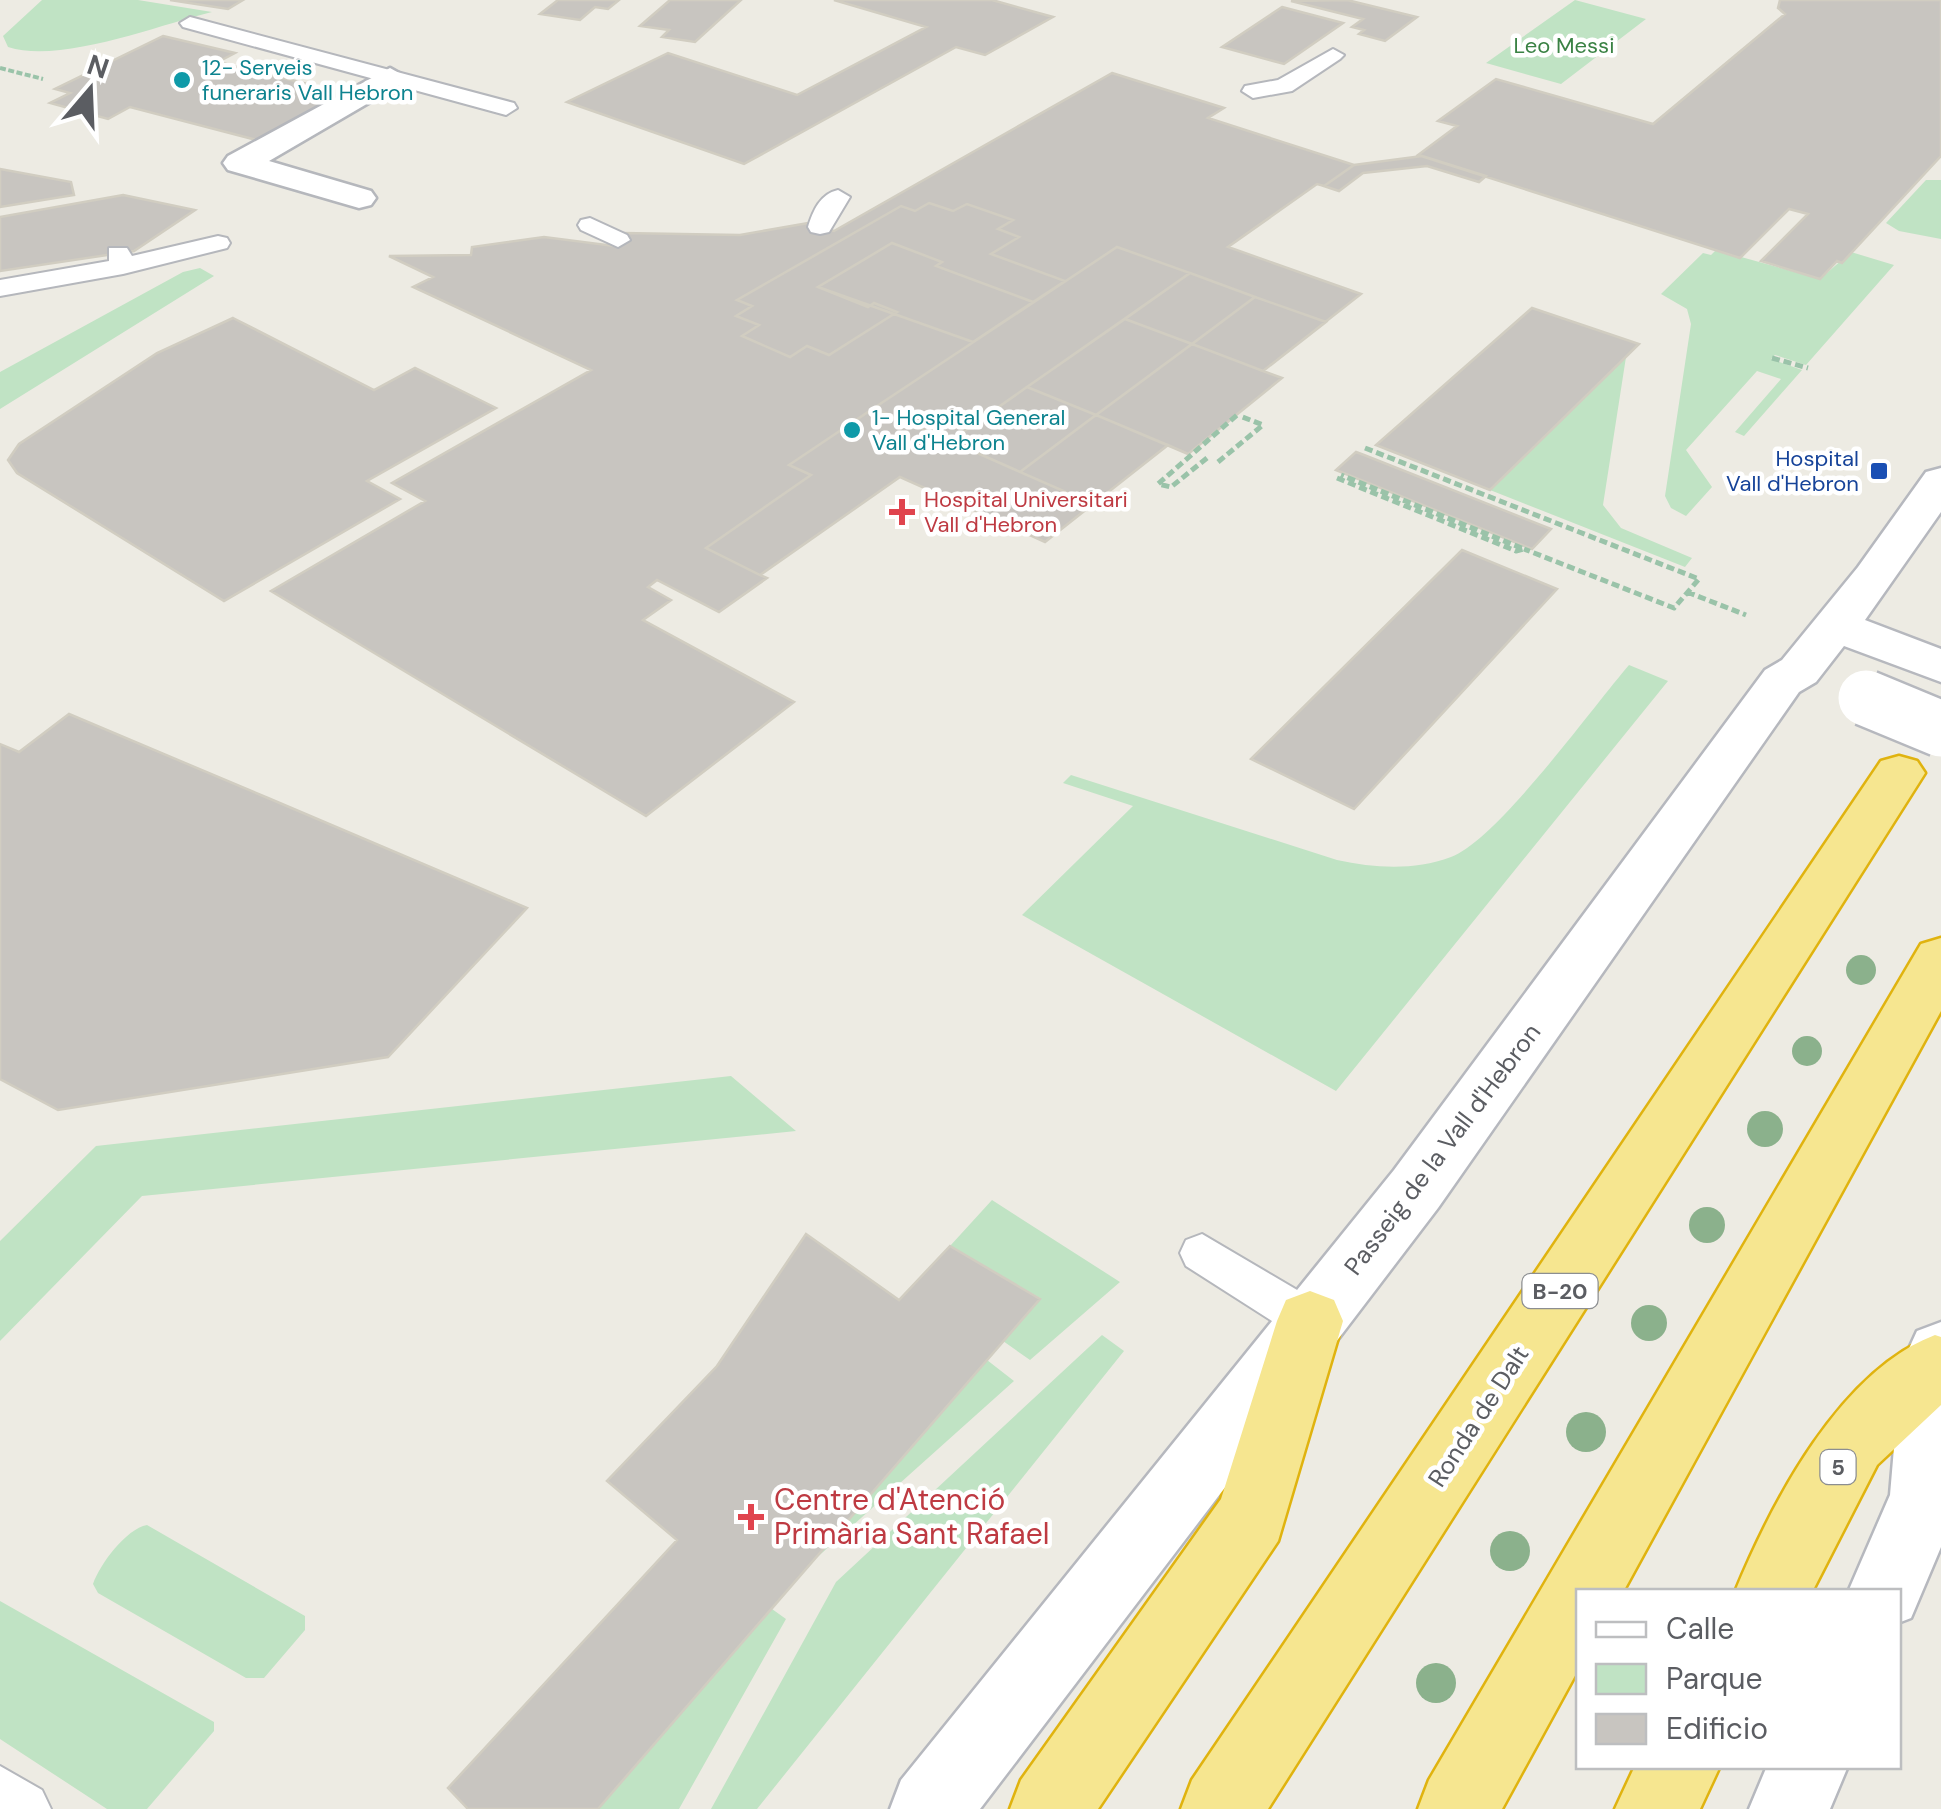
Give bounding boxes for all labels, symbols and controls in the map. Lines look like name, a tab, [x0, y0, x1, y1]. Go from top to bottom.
park label: Leo Messi	[1514, 31, 1614, 60]
north arrow	[40, 40, 140, 140]
text: N	[82, 46, 114, 88]
place label: 12- Serveis funeraris Vall Hebron	[202, 53, 413, 107]
marker: 12- Serveis funeraris Vall Hebron	[171, 69, 193, 91]
place label: 1- Hospital General Vall d'Hebron	[872, 403, 1065, 457]
marker: 1- Hospital General Vall d'Hebron	[841, 419, 863, 441]
place label: Hospital Vall d'Hebron	[1726, 444, 1859, 498]
marker: Hospital Vall d'Hebron	[1868, 460, 1890, 482]
place label: Hospital Universitari Vall d'Hebron	[924, 485, 1128, 539]
marker: Hospital Universitari Vall d'Hebron	[889, 499, 915, 525]
street label: Passeig de la Vall d'Hebron	[1337, 1017, 1548, 1282]
road number: B-20	[1522, 1274, 1598, 1308]
street label: Ronda de Dalt	[1420, 1339, 1536, 1493]
road number: 5	[1820, 1450, 1856, 1484]
place label: Centre d'Atenció Primària Sant Rafael	[774, 1480, 1049, 1553]
marker: Centre d'Atenció Primària Sant Rafael	[738, 1504, 764, 1530]
legend	[1576, 1589, 1901, 1769]
text: Calle	[1666, 1609, 1734, 1648]
text: Parque	[1666, 1659, 1763, 1698]
text: Edificio	[1666, 1709, 1768, 1748]

